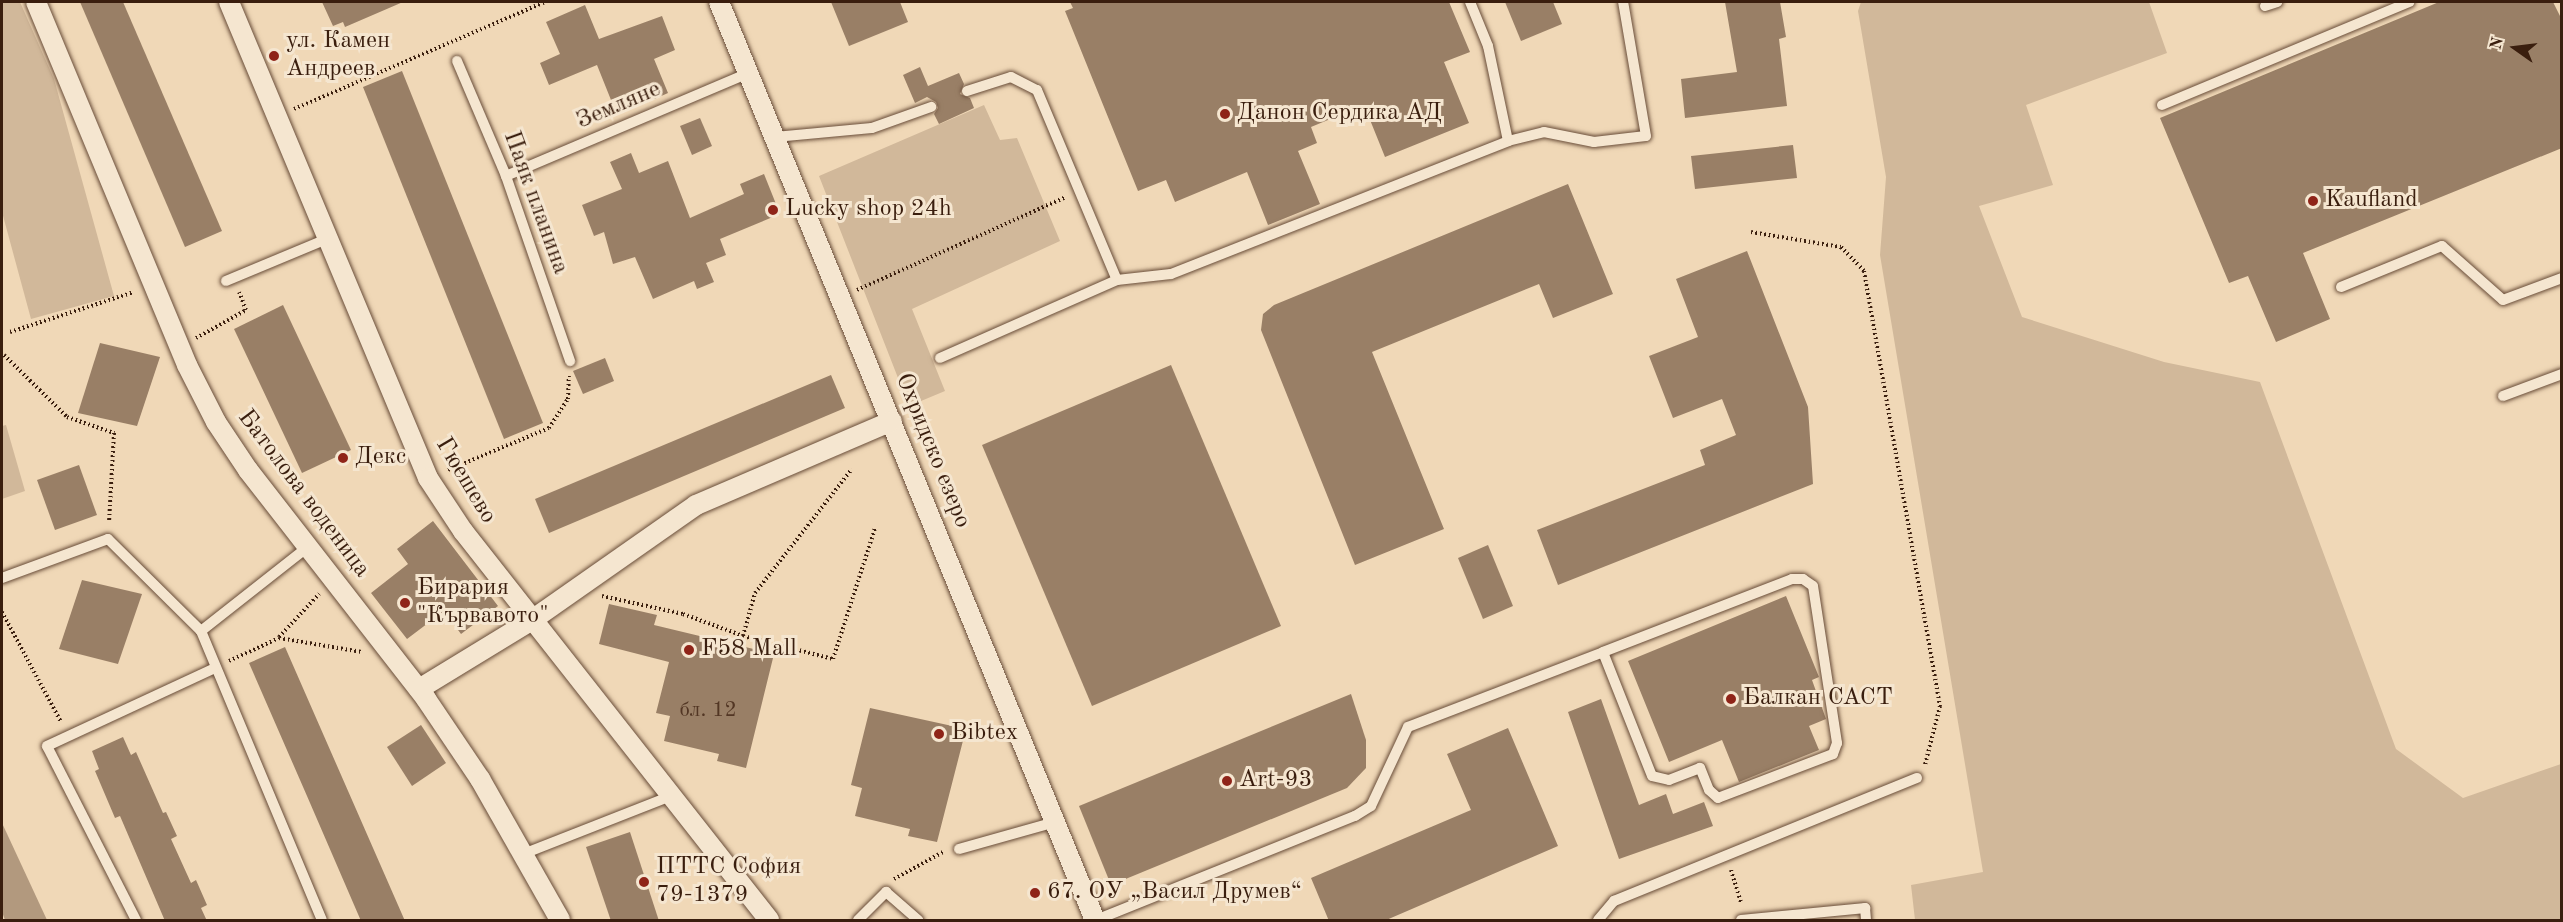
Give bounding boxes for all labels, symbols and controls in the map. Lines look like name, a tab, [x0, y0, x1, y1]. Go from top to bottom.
north arrow	[2485, 18, 2545, 78]
place label: ул. Камен Андреев	[286, 28, 390, 84]
text: N	[2488, 36, 2507, 52]
marker: ул. Камен Андреев	[267, 49, 281, 63]
street label: Земляне	[573, 75, 665, 137]
place label: Данон Сердика АД	[1237, 100, 1442, 128]
marker: Данон Сердика АД	[1218, 107, 1232, 121]
street label: Паяк планина	[496, 128, 574, 278]
place label: Kaufland	[2325, 187, 2418, 215]
marker: Kaufland	[2306, 194, 2320, 208]
place label: Lucky shop 24h	[785, 196, 952, 224]
marker: Lucky shop 24h	[766, 203, 780, 217]
street label: Охридско езеро	[888, 369, 976, 533]
street label: Батолова воденица	[230, 404, 376, 584]
street label: Гюешево	[428, 433, 502, 529]
place label: Декс	[355, 444, 406, 472]
marker: Декс	[336, 451, 350, 465]
place label: Бирария "Кървавото"	[417, 575, 549, 631]
marker: Бирария "Кървавото"	[398, 596, 412, 610]
place label: F58 Mall	[701, 636, 797, 664]
marker: F58 Mall	[682, 643, 696, 657]
place label: Балкан САСТ	[1743, 685, 1893, 713]
marker: Балкан САСТ	[1724, 692, 1738, 706]
house number: бл. 12	[679, 698, 737, 724]
place label: Bibtex	[951, 720, 1018, 748]
marker: Bibtex	[932, 727, 946, 741]
place label: Art-93	[1239, 767, 1312, 795]
marker: Art-93	[1220, 774, 1234, 788]
place label: ПТТС София 79-1379	[656, 854, 801, 910]
marker: ПТТС София 79-1379	[637, 875, 651, 889]
place label: 67. ОУ „Васил Друмев“	[1047, 879, 1302, 907]
marker: 67. ОУ „Васил Друмев“	[1028, 886, 1042, 900]

